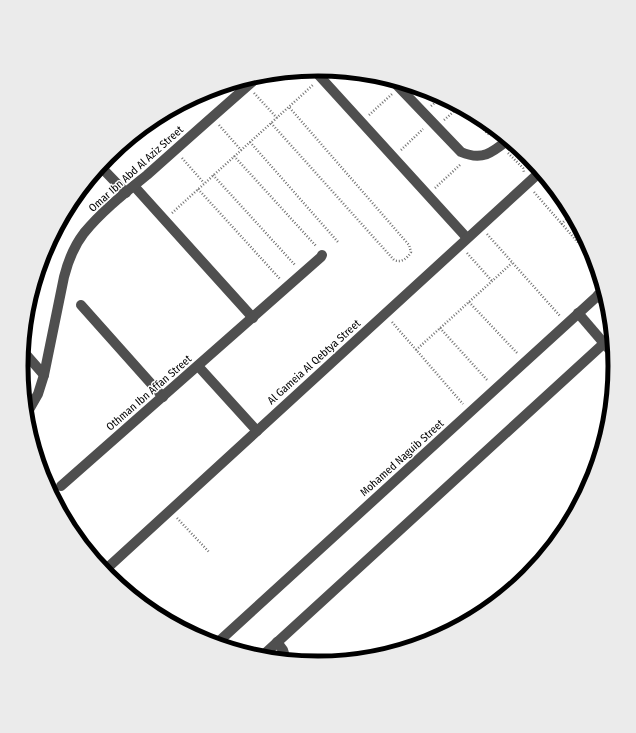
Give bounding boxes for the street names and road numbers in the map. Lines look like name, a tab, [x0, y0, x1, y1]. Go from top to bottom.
street label: Omar Ibn Abd Al Aziz Street	[86, 123, 186, 215]
street label: Al Gameia Al Qebtya Street	[265, 317, 363, 407]
street label: Othman Ibn Affan Street	[104, 352, 195, 434]
street label: Mohamed Naguib Street	[357, 417, 447, 499]

